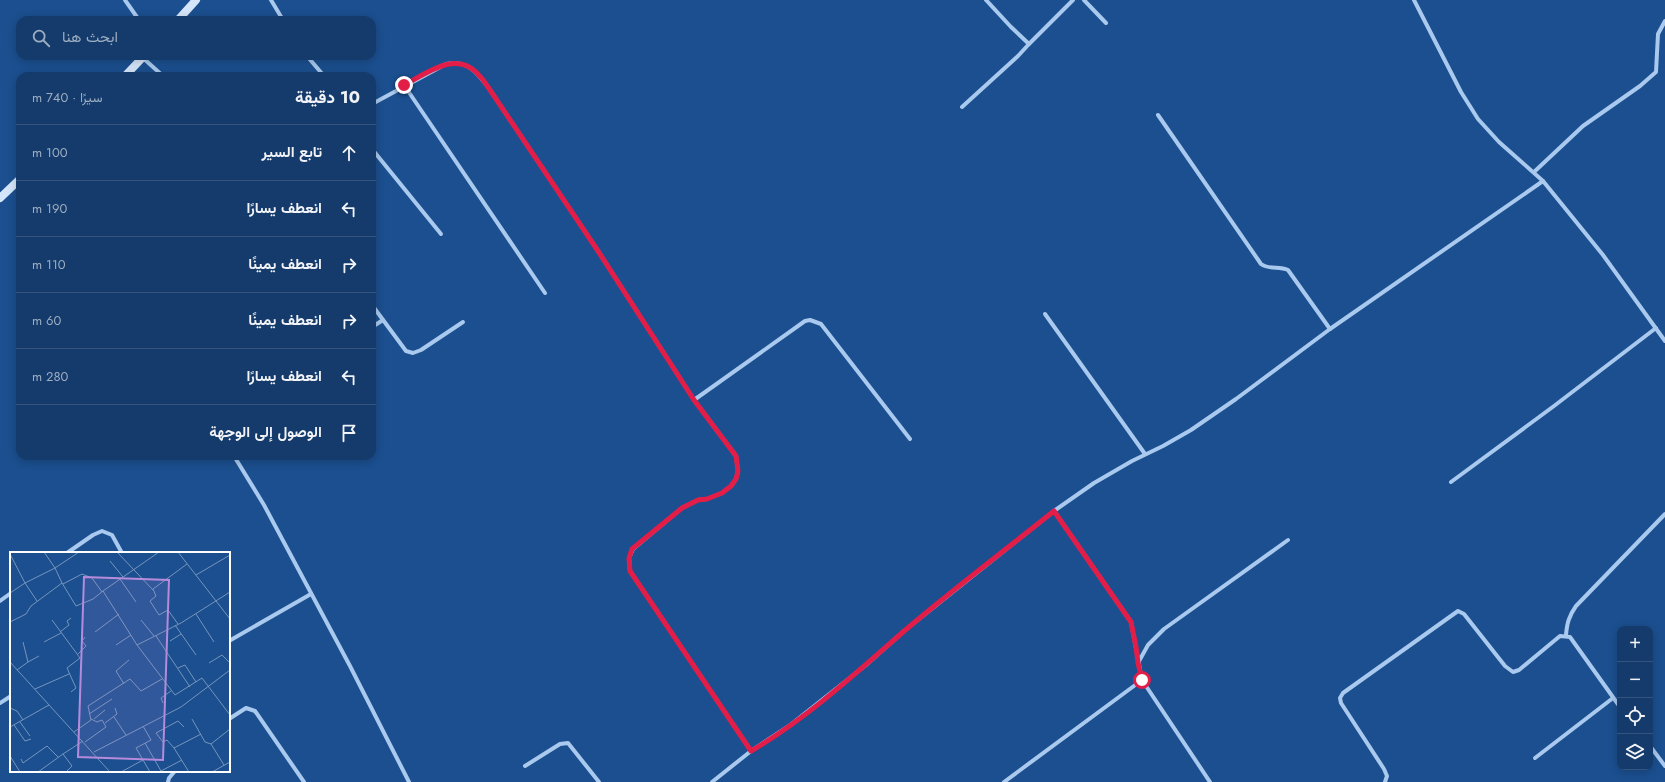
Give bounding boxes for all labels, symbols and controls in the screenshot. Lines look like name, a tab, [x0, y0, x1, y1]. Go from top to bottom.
search box	[16, 16, 376, 60]
text: ابحث هنا	[62, 26, 118, 48]
icon: search	[30, 27, 52, 49]
route end	[395, 76, 413, 94]
text: 10 دقيقة	[295, 85, 360, 109]
text: سيرًا · 740 m	[32, 88, 103, 107]
text: تابع السير	[262, 141, 322, 163]
icon: ahead	[338, 142, 360, 164]
text: 100 m	[32, 143, 68, 162]
text: انعطف يسارًا	[247, 197, 322, 219]
icon: left	[338, 198, 360, 220]
text: 190 m	[32, 199, 67, 218]
text: انعطف يمينًا	[248, 253, 322, 275]
icon: right	[338, 254, 360, 276]
text: 110 m	[32, 255, 66, 274]
text: انعطف يمينًا	[248, 309, 322, 331]
icon: right	[338, 310, 360, 332]
text: 60 m	[32, 311, 61, 330]
text: انعطف يسارًا	[247, 365, 322, 387]
icon: left	[338, 366, 360, 388]
text: 280 m	[32, 367, 68, 386]
text: الوصول إلى الوجهة	[209, 421, 322, 443]
icon: arrive	[338, 422, 360, 444]
inset map	[10, 552, 230, 772]
map controls	[1617, 626, 1653, 770]
button: +	[1617, 626, 1653, 662]
button: −	[1617, 662, 1653, 698]
route start	[1133, 671, 1151, 689]
button: locate	[1617, 698, 1653, 734]
button: layers	[1617, 734, 1653, 770]

